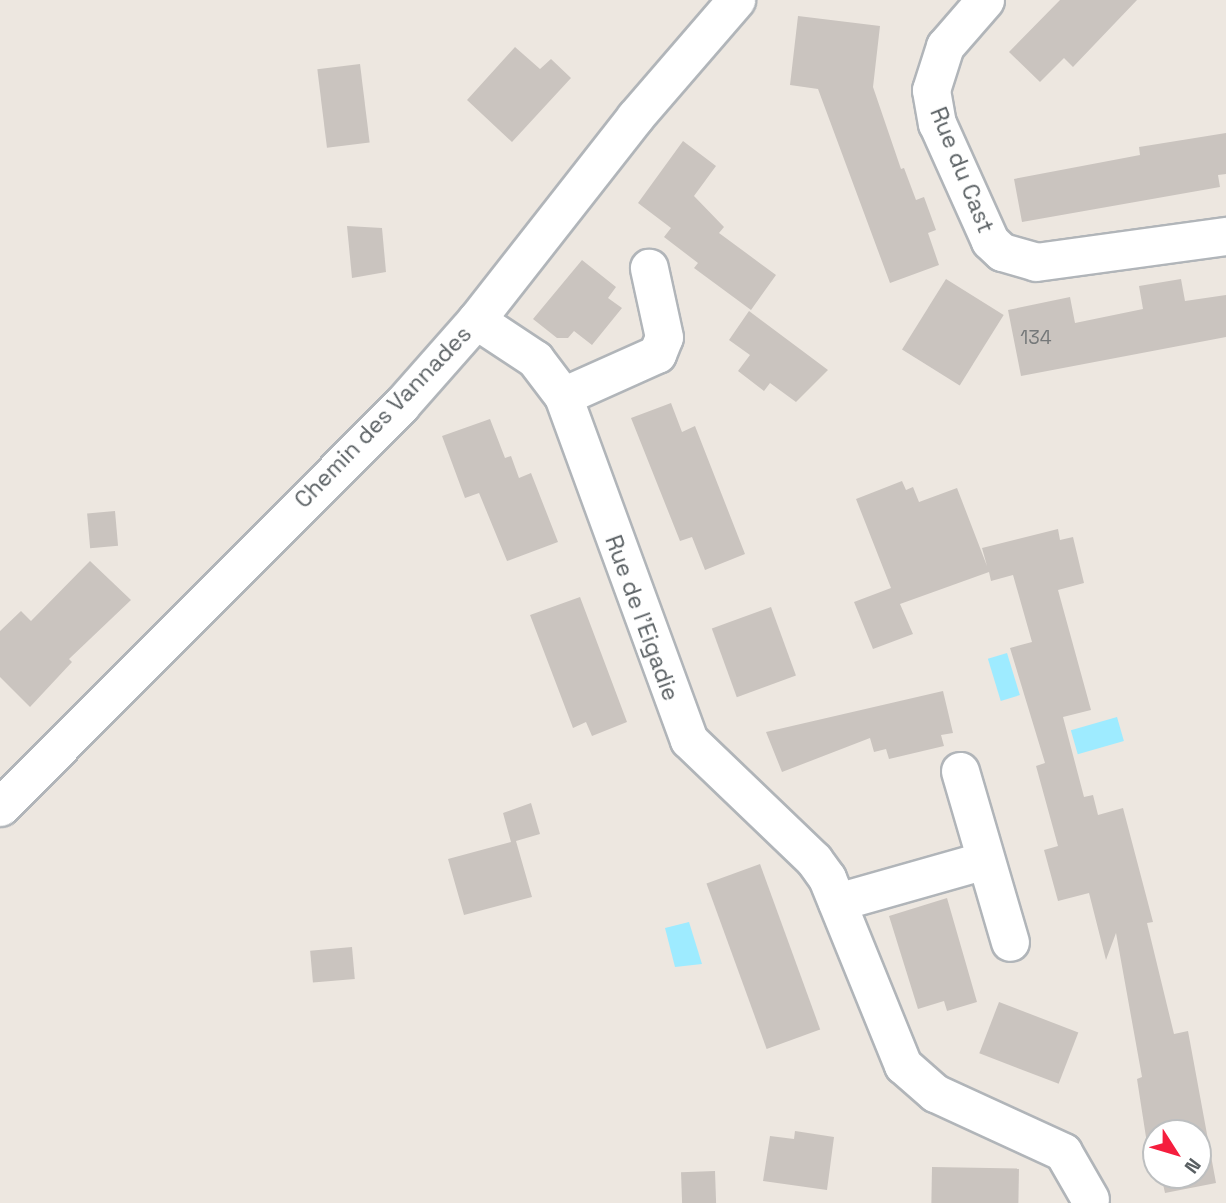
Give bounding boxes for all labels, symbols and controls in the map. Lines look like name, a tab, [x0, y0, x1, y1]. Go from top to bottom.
street label: Rue du Cast	[924, 103, 1000, 237]
street label: Chemin des Vannades	[289, 320, 477, 514]
house number: 134	[1020, 327, 1052, 349]
street label: Rue de l'Eigadie	[599, 531, 685, 705]
north arrow	[1142, 1119, 1212, 1189]
text: N	[1179, 1153, 1206, 1178]

